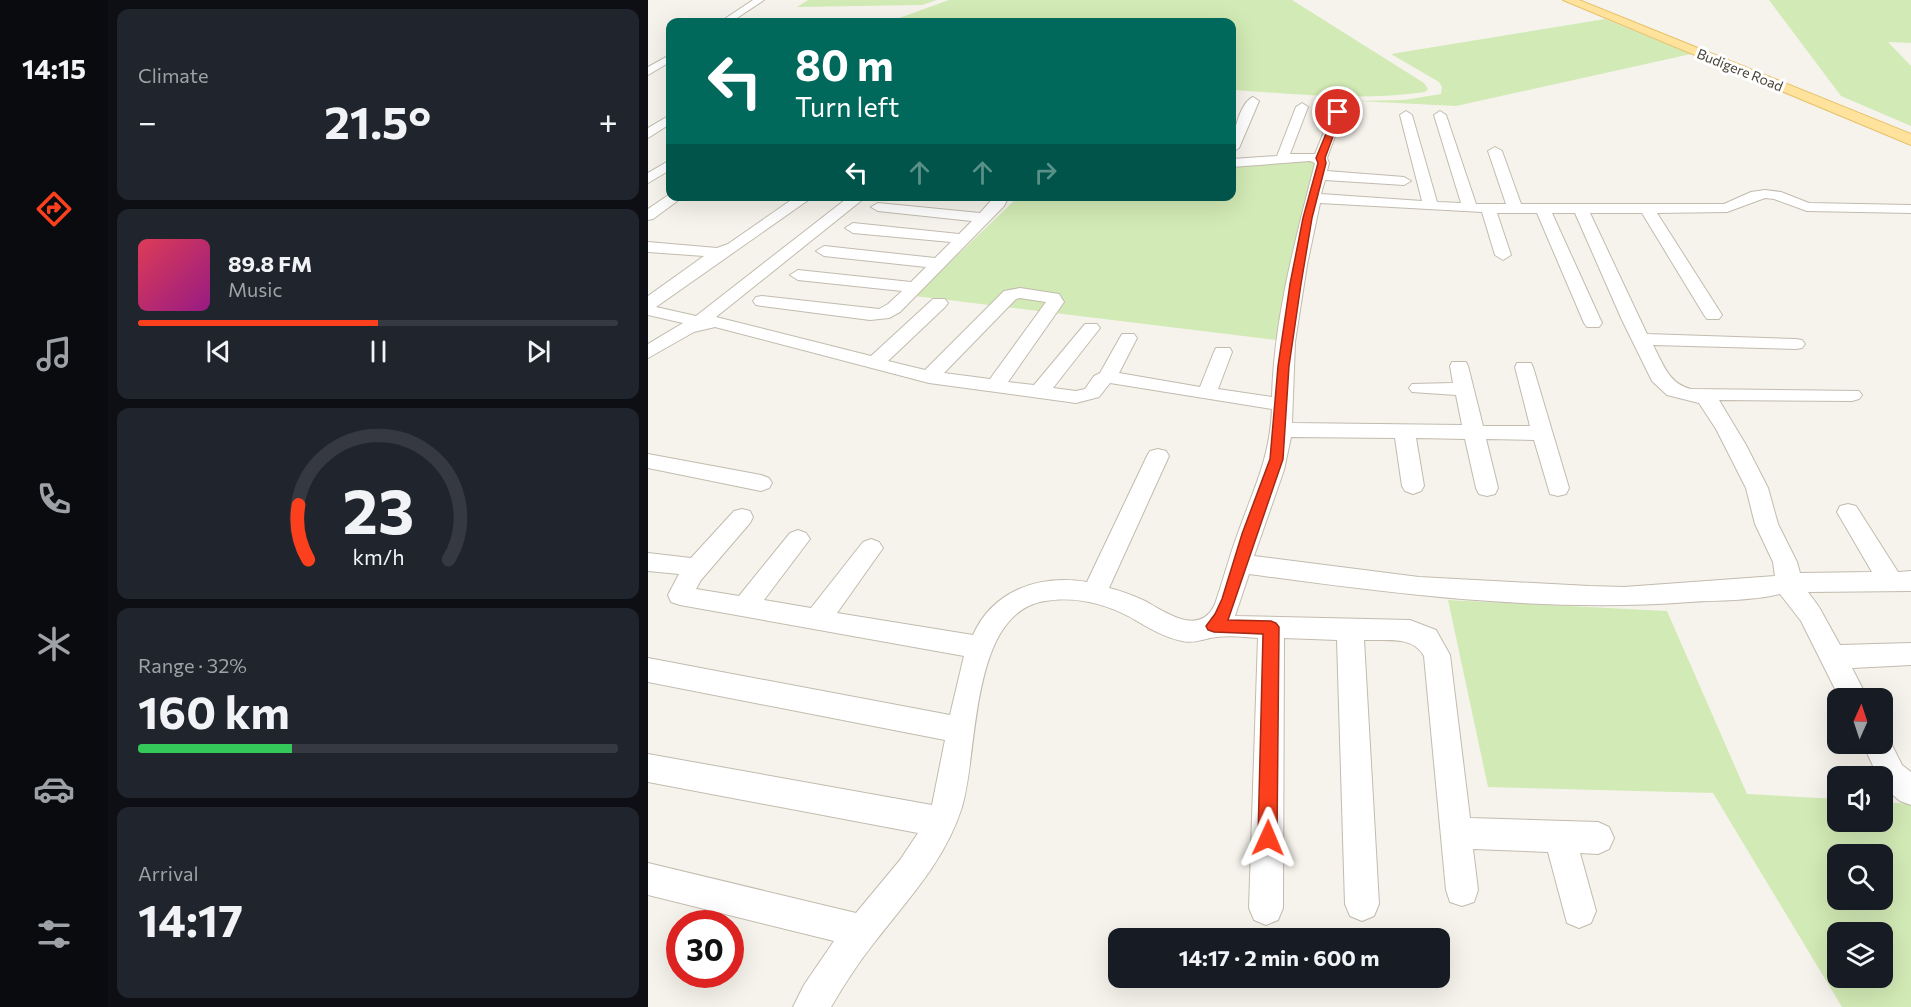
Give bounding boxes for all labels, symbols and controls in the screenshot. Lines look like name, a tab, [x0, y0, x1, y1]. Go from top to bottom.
text: 80 m	[795, 38, 894, 90]
icon: left	[696, 42, 774, 120]
street label: Budigere Road	[1695, 45, 1786, 95]
text: 14:15	[22, 52, 86, 85]
text: Climate	[138, 63, 208, 87]
pin	[1312, 86, 1363, 137]
text: Turn left	[795, 90, 899, 123]
text: 21.5°	[324, 93, 431, 148]
icon: arrive	[1321, 95, 1354, 128]
text: −	[138, 100, 157, 141]
text: +	[599, 100, 618, 141]
icon: left	[840, 156, 873, 189]
icon: ahead	[903, 156, 936, 189]
icon: ahead	[966, 156, 999, 189]
icon: right	[1029, 156, 1062, 189]
icon: directions	[33, 188, 75, 230]
text: 89.8 FM	[228, 250, 312, 277]
text: Music	[228, 277, 282, 301]
icon: music	[33, 333, 75, 375]
icon: previous	[202, 335, 235, 368]
icon: pause	[362, 335, 395, 368]
icon: next	[522, 335, 555, 368]
text: 23	[342, 472, 414, 548]
icon: phone	[33, 478, 75, 520]
text: km/h	[352, 544, 404, 570]
icon: climate	[33, 623, 75, 665]
text: Range · 32%	[138, 653, 247, 677]
text: 160 km	[138, 683, 290, 738]
north arrow	[1827, 688, 1893, 754]
map controls	[1827, 688, 1893, 988]
button: sound	[1827, 766, 1893, 832]
icon: car	[33, 768, 75, 810]
position arrow	[1236, 806, 1300, 870]
button: search	[1827, 844, 1893, 910]
text: Arrival	[138, 861, 199, 885]
text: 14:17	[138, 891, 243, 946]
speed limit sign: 30	[666, 910, 744, 988]
icon: filters	[33, 913, 75, 955]
button: layers	[1827, 922, 1893, 988]
text: 14:17 · 2 min · 600 m	[1179, 944, 1379, 971]

